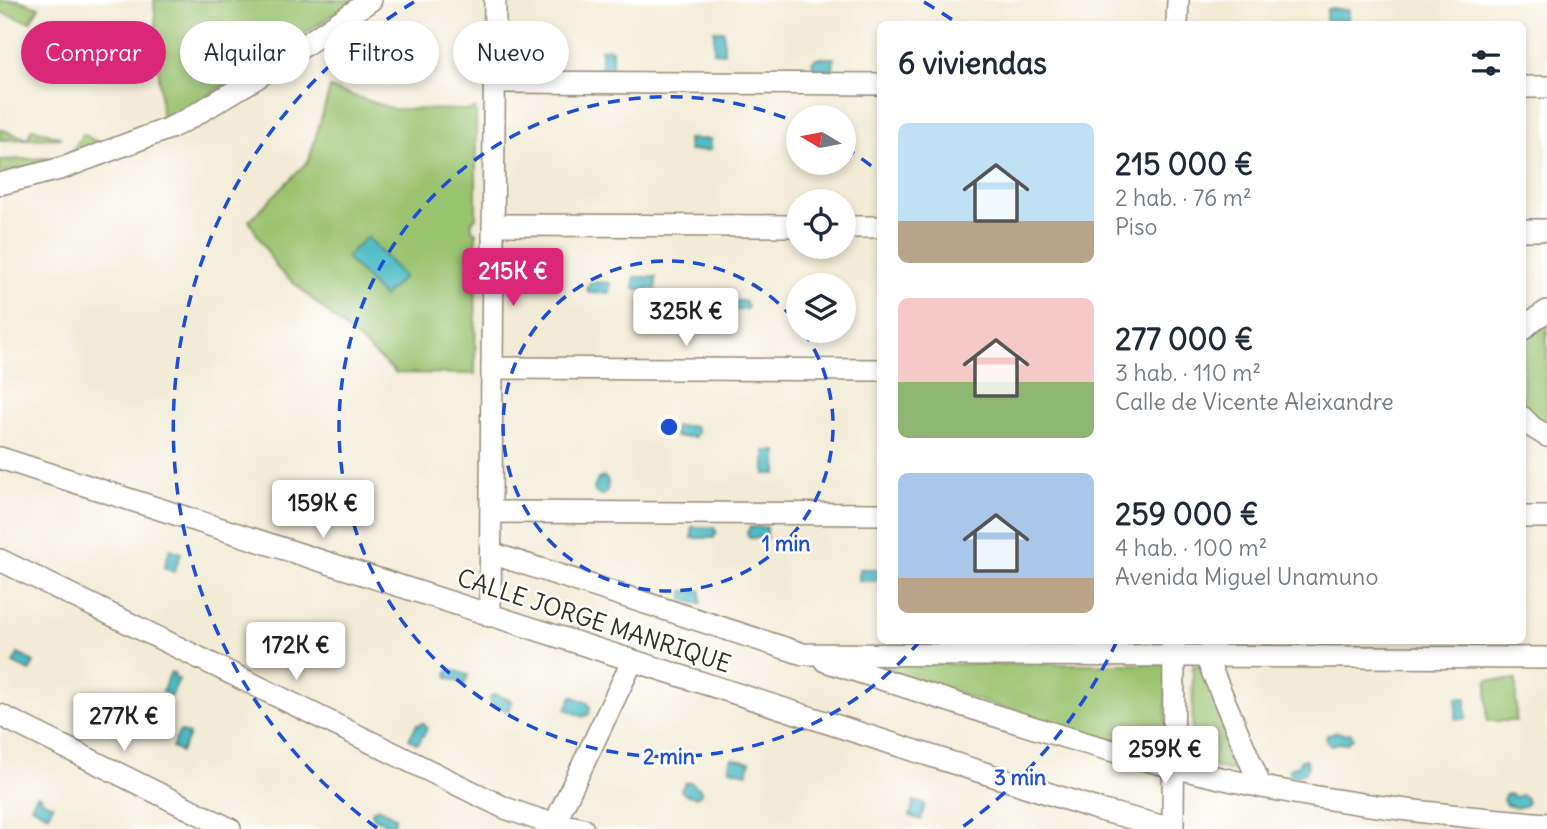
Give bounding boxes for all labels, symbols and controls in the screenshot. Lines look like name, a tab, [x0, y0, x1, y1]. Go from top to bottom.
chip: Comprar	[21, 21, 166, 84]
chip: Alquilar	[180, 21, 310, 84]
chip: Filtros	[324, 21, 439, 84]
chip: Nuevo	[453, 21, 569, 84]
text: 6 viviendas	[898, 44, 1047, 82]
icon: filters	[1467, 44, 1505, 82]
north arrow	[786, 105, 856, 175]
map controls	[786, 105, 856, 343]
text: 215 000 €	[1115, 145, 1253, 183]
icon: home	[954, 151, 1038, 235]
text: 2 hab. · 76 m²	[1115, 183, 1251, 212]
button: locate	[786, 189, 856, 259]
text: Piso	[1115, 212, 1157, 241]
pin: 215K €	[456, 248, 570, 308]
text: 215K €	[478, 256, 548, 285]
button: layers	[786, 273, 856, 343]
pin: 325K €	[629, 288, 743, 348]
text: 325K €	[649, 296, 723, 325]
text: 277 000 €	[1115, 320, 1254, 358]
icon: home	[954, 326, 1038, 410]
text: 3 hab. · 110 m²	[1115, 358, 1261, 387]
text: Calle de Vicente Aleixandre	[1115, 387, 1394, 416]
centre of rings	[657, 415, 681, 439]
pin: 159K €	[266, 480, 380, 540]
text: 159K €	[288, 488, 358, 517]
text: 259 000 €	[1115, 495, 1259, 533]
icon: home	[954, 501, 1038, 585]
text: 1 min	[762, 530, 810, 557]
text: 4 hab. · 100 m²	[1115, 533, 1267, 562]
street label: CALLE JORGE MANRIQUE	[454, 562, 735, 678]
text: Avenida Miguel Unamuno	[1115, 562, 1378, 591]
pin: 172K €	[239, 622, 353, 682]
text: 172K €	[262, 630, 330, 659]
pin: 277K €	[67, 694, 181, 753]
text: 277K €	[89, 701, 159, 730]
pin: 259K €	[1108, 726, 1222, 786]
text: 259K €	[1128, 734, 1202, 763]
text: 2 min	[643, 743, 695, 770]
text: 3 min	[994, 764, 1046, 791]

